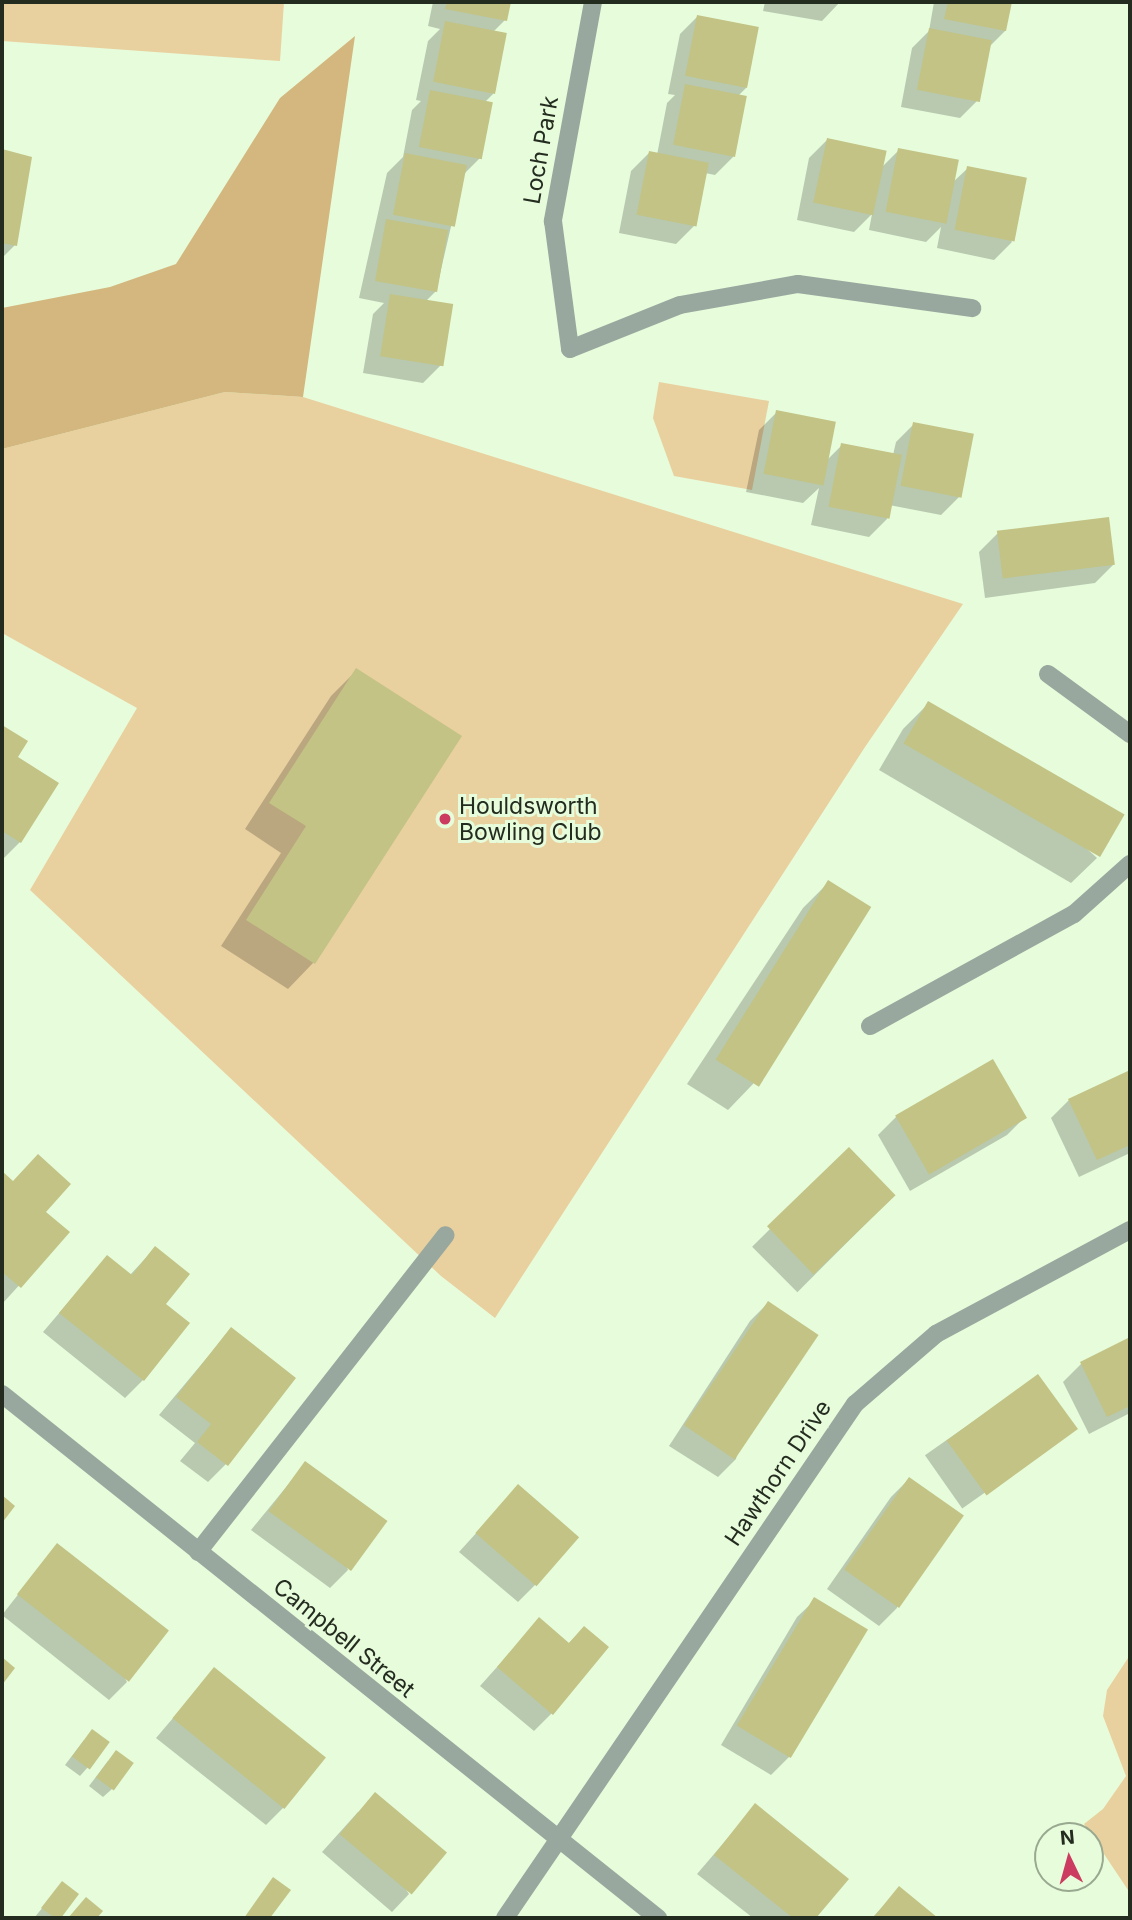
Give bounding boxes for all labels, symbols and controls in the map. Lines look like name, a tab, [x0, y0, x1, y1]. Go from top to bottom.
street label: Loch Park	[518, 94, 564, 206]
place label: Houldsworth Bowling Club	[459, 792, 602, 846]
marker: Houldsworth Bowling Club	[437, 811, 453, 827]
street label: Hawthorn Drive	[719, 1395, 837, 1551]
street label: Campbell Street	[268, 1573, 420, 1703]
north arrow	[1034, 1822, 1104, 1892]
text: N	[1059, 1825, 1076, 1850]

